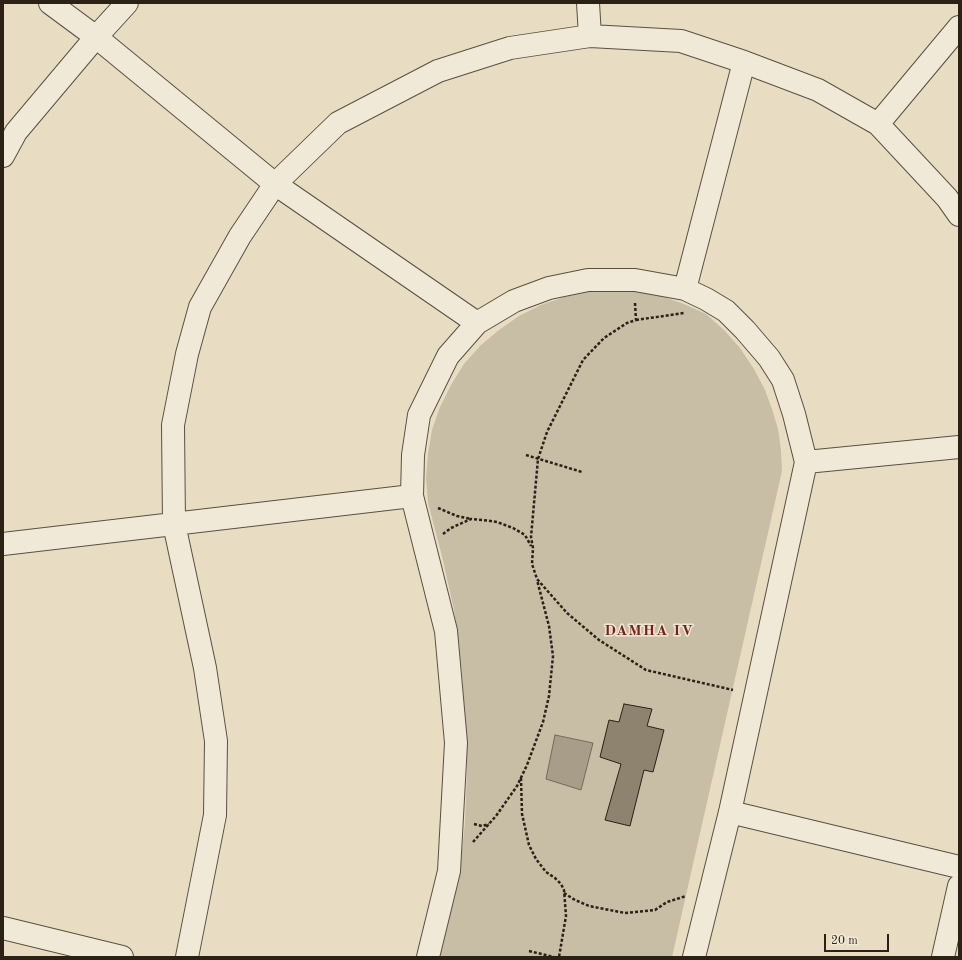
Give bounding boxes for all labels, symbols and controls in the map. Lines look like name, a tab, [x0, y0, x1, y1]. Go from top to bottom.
district label: DAMHA IV	[604, 622, 694, 640]
scale bar	[826, 926, 891, 952]
text: 20 m	[831, 935, 858, 947]

